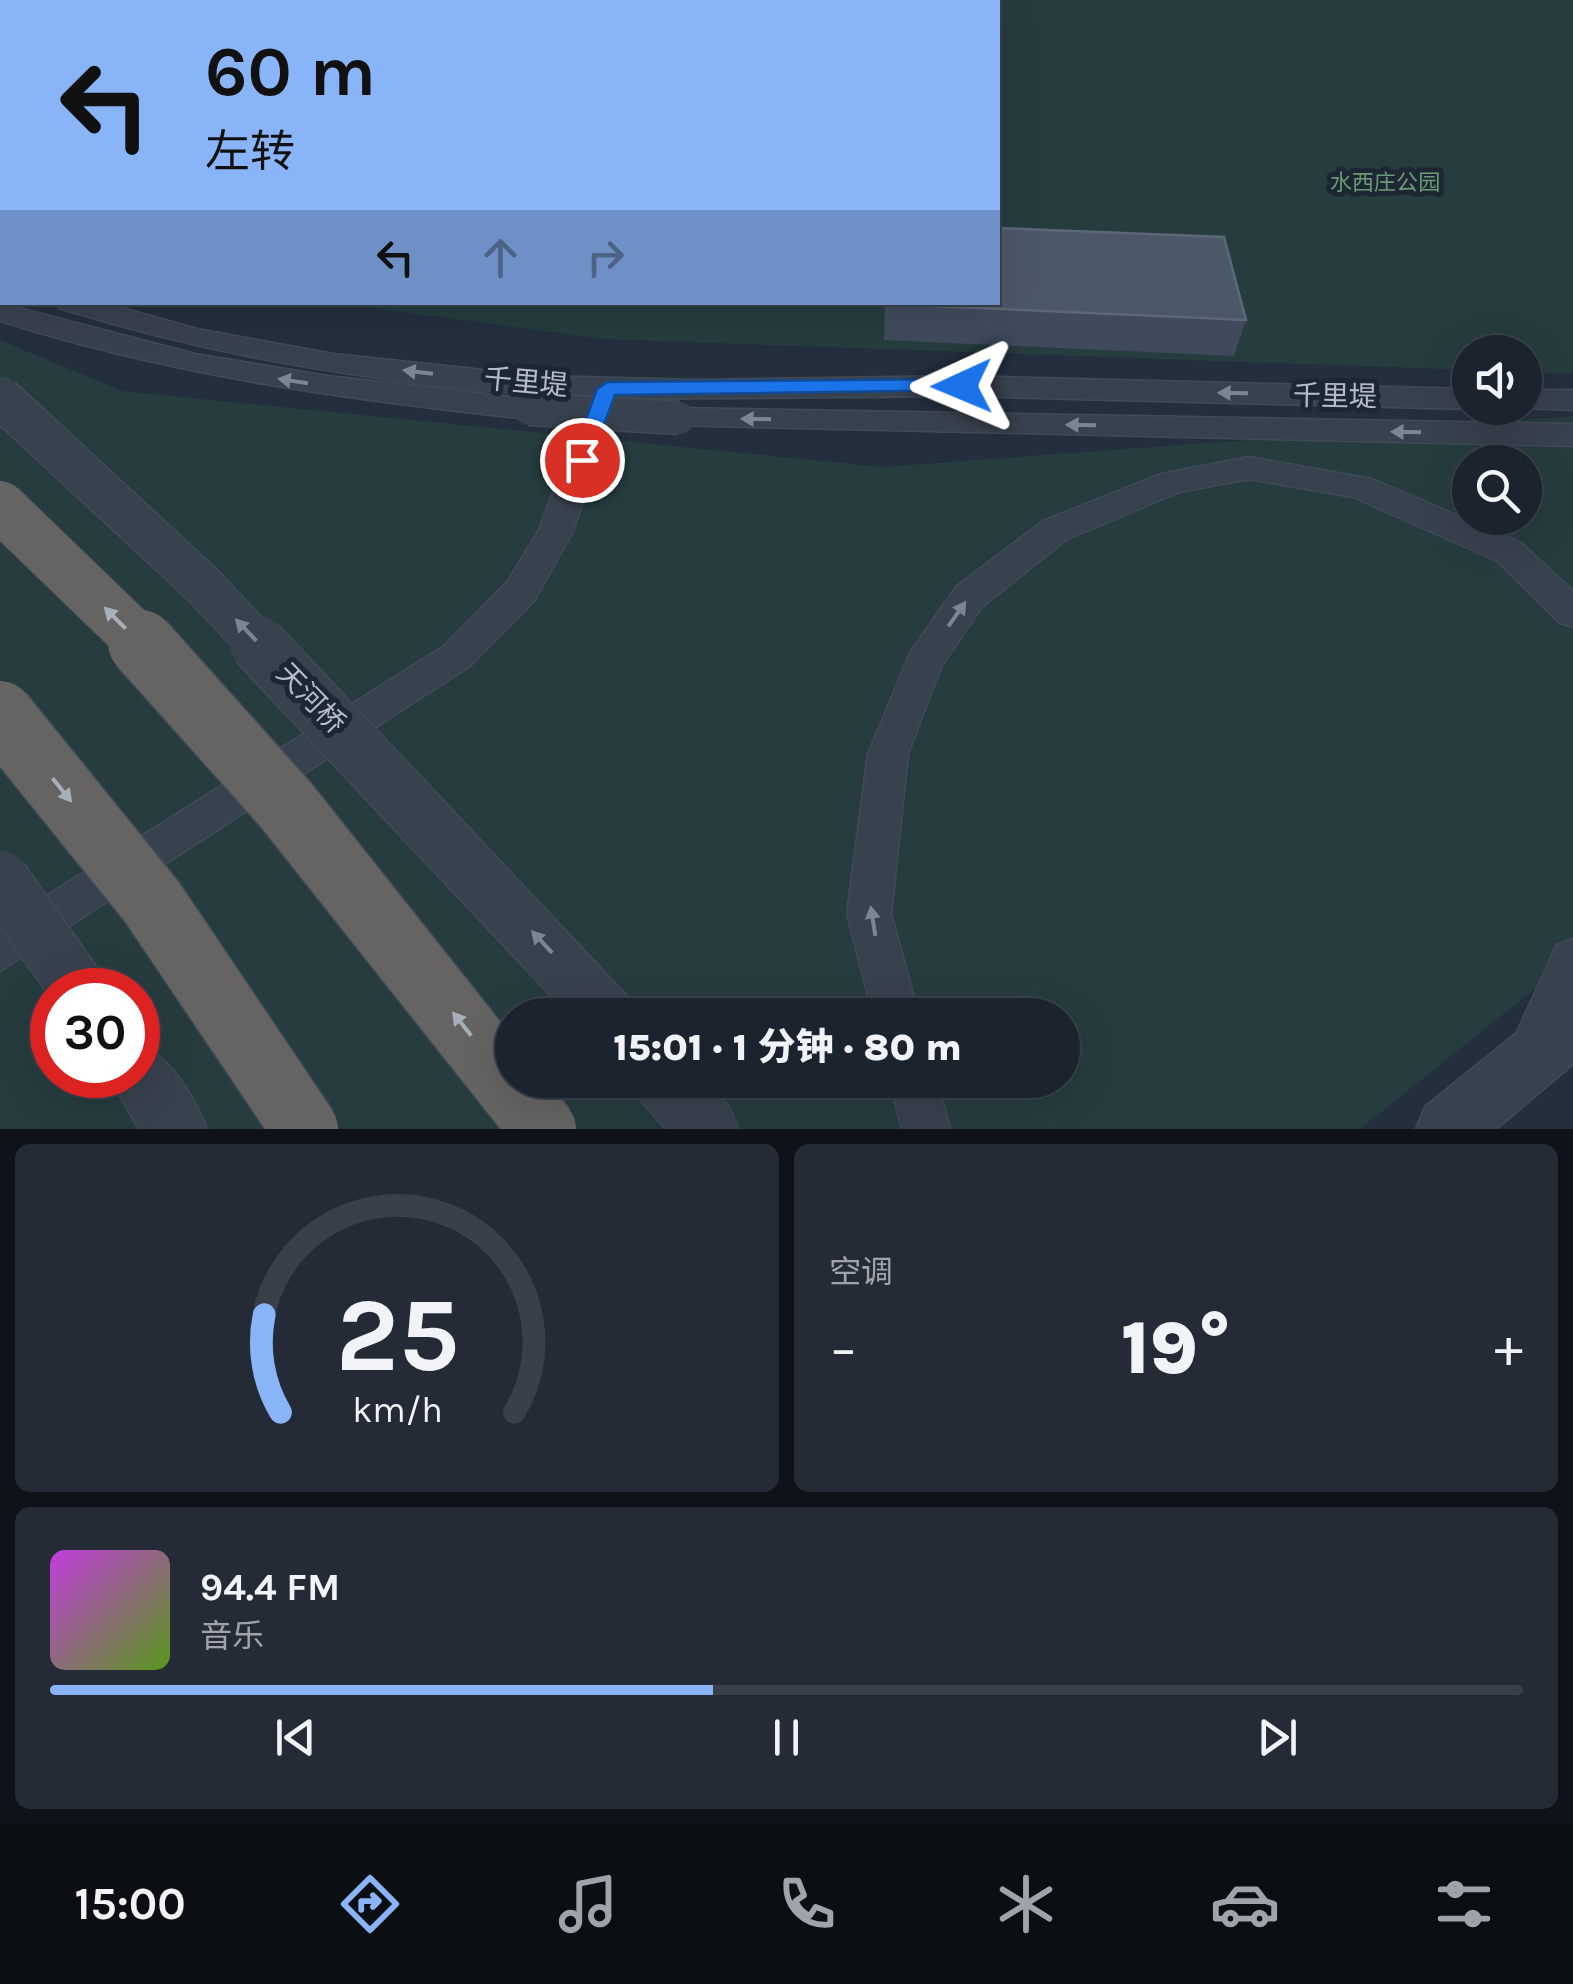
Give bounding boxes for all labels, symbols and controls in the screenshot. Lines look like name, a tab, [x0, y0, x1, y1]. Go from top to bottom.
text: 60 m	[205, 31, 376, 113]
icon: left	[40, 40, 170, 170]
text: 左转	[205, 126, 295, 178]
park label: 水西庄公园	[1330, 170, 1440, 196]
icon: left	[368, 230, 423, 285]
icon: ahead	[473, 230, 528, 285]
icon: right	[578, 230, 633, 285]
position arrow	[910, 334, 1014, 438]
map controls	[1452, 335, 1542, 535]
button: sound	[1452, 335, 1542, 425]
street label: 千里堤	[483, 362, 569, 402]
one-way arrow	[402, 364, 434, 380]
one-way arrow	[277, 373, 309, 388]
street label: 千里堤	[1293, 379, 1377, 413]
one-way arrow	[1216, 384, 1248, 400]
one-way arrow	[739, 411, 771, 427]
one-way arrow	[1064, 416, 1096, 432]
pin	[540, 418, 625, 503]
one-way arrow	[1389, 423, 1421, 439]
icon: arrive	[555, 433, 610, 488]
button: search	[1452, 445, 1542, 535]
one-way arrow	[947, 601, 966, 627]
one-way arrow	[103, 606, 127, 630]
one-way arrow	[235, 618, 258, 642]
street label: 天河桥	[270, 656, 352, 740]
one-way arrow	[51, 777, 72, 802]
one-way arrow	[864, 905, 880, 936]
one-way arrow	[531, 930, 554, 954]
speed limit sign: 30	[30, 968, 160, 1098]
one-way arrow	[452, 1011, 473, 1037]
text: 15:01 · 1 分钟 · 80 m	[613, 1025, 962, 1070]
text: 空调	[829, 1254, 893, 1291]
text: 25	[335, 1275, 459, 1396]
text: 19°	[1121, 1304, 1231, 1392]
text: −	[829, 1316, 858, 1380]
text: +	[1494, 1316, 1523, 1380]
text: km/h	[352, 1389, 442, 1431]
text: 94.4 FM	[200, 1565, 340, 1610]
text: 音乐	[200, 1618, 264, 1655]
icon: previous	[268, 1710, 323, 1765]
icon: pause	[759, 1710, 814, 1765]
icon: next	[1250, 1710, 1305, 1765]
icon: directions	[335, 1869, 405, 1939]
icon: music	[553, 1869, 623, 1939]
icon: phone	[772, 1869, 842, 1939]
icon: climate	[991, 1869, 1061, 1939]
icon: car	[1210, 1869, 1280, 1939]
icon: filters	[1429, 1869, 1499, 1939]
text: 15:00	[74, 1878, 186, 1930]

